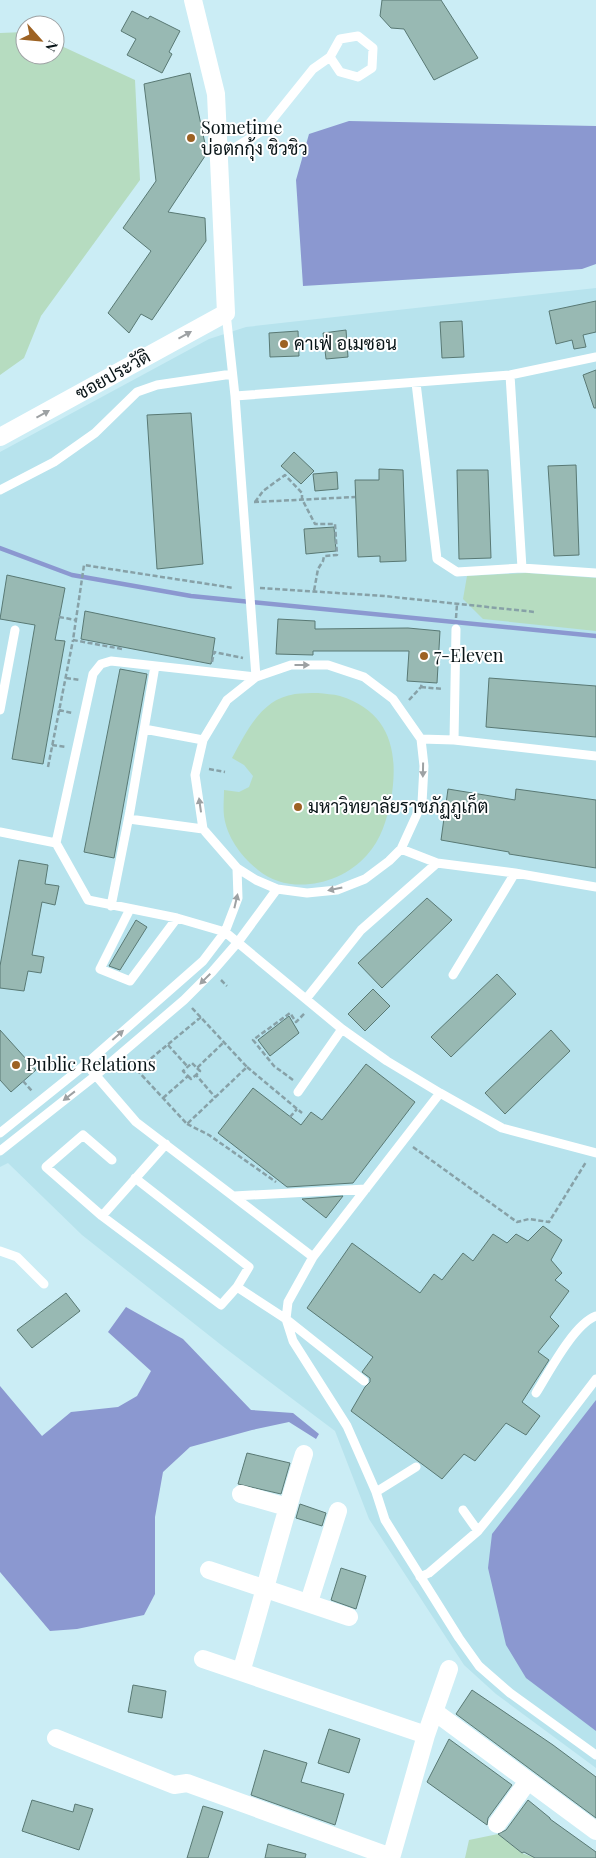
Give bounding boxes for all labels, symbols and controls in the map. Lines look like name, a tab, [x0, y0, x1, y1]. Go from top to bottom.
north arrow	[15, 15, 65, 65]
text: N	[41, 37, 63, 55]
place label: Sometime บ่อตกกุ้ง ชิวชิว	[201, 115, 308, 161]
marker: Sometime บ่อตกกุ้ง ชิวชิว	[185, 132, 197, 144]
one-way arrow	[178, 331, 192, 339]
place label: คาเฟ่ อเมซอน	[294, 331, 397, 355]
marker: คาเฟ่ อเมซอน	[278, 338, 290, 350]
street label: ซอยประวัติ	[71, 344, 154, 405]
one-way arrow	[36, 409, 49, 418]
place label: 7-Eleven	[434, 643, 504, 667]
marker: 7-Eleven	[418, 650, 430, 662]
one-way arrow	[295, 661, 311, 669]
one-way arrow	[419, 762, 427, 778]
place label: มหาวิทยาลัยราชภัฏภูเก็ต	[308, 793, 488, 820]
one-way arrow	[195, 797, 203, 813]
marker: มหาวิทยาลัยราชภัฏภูเก็ต	[292, 801, 304, 813]
one-way arrow	[327, 885, 343, 893]
one-way arrow	[232, 893, 240, 908]
one-way arrow	[199, 973, 211, 985]
one-way arrow	[112, 1030, 125, 1041]
place label: Public Relations	[26, 1052, 156, 1076]
marker: Public Relations	[10, 1059, 22, 1071]
one-way arrow	[63, 1091, 76, 1102]

